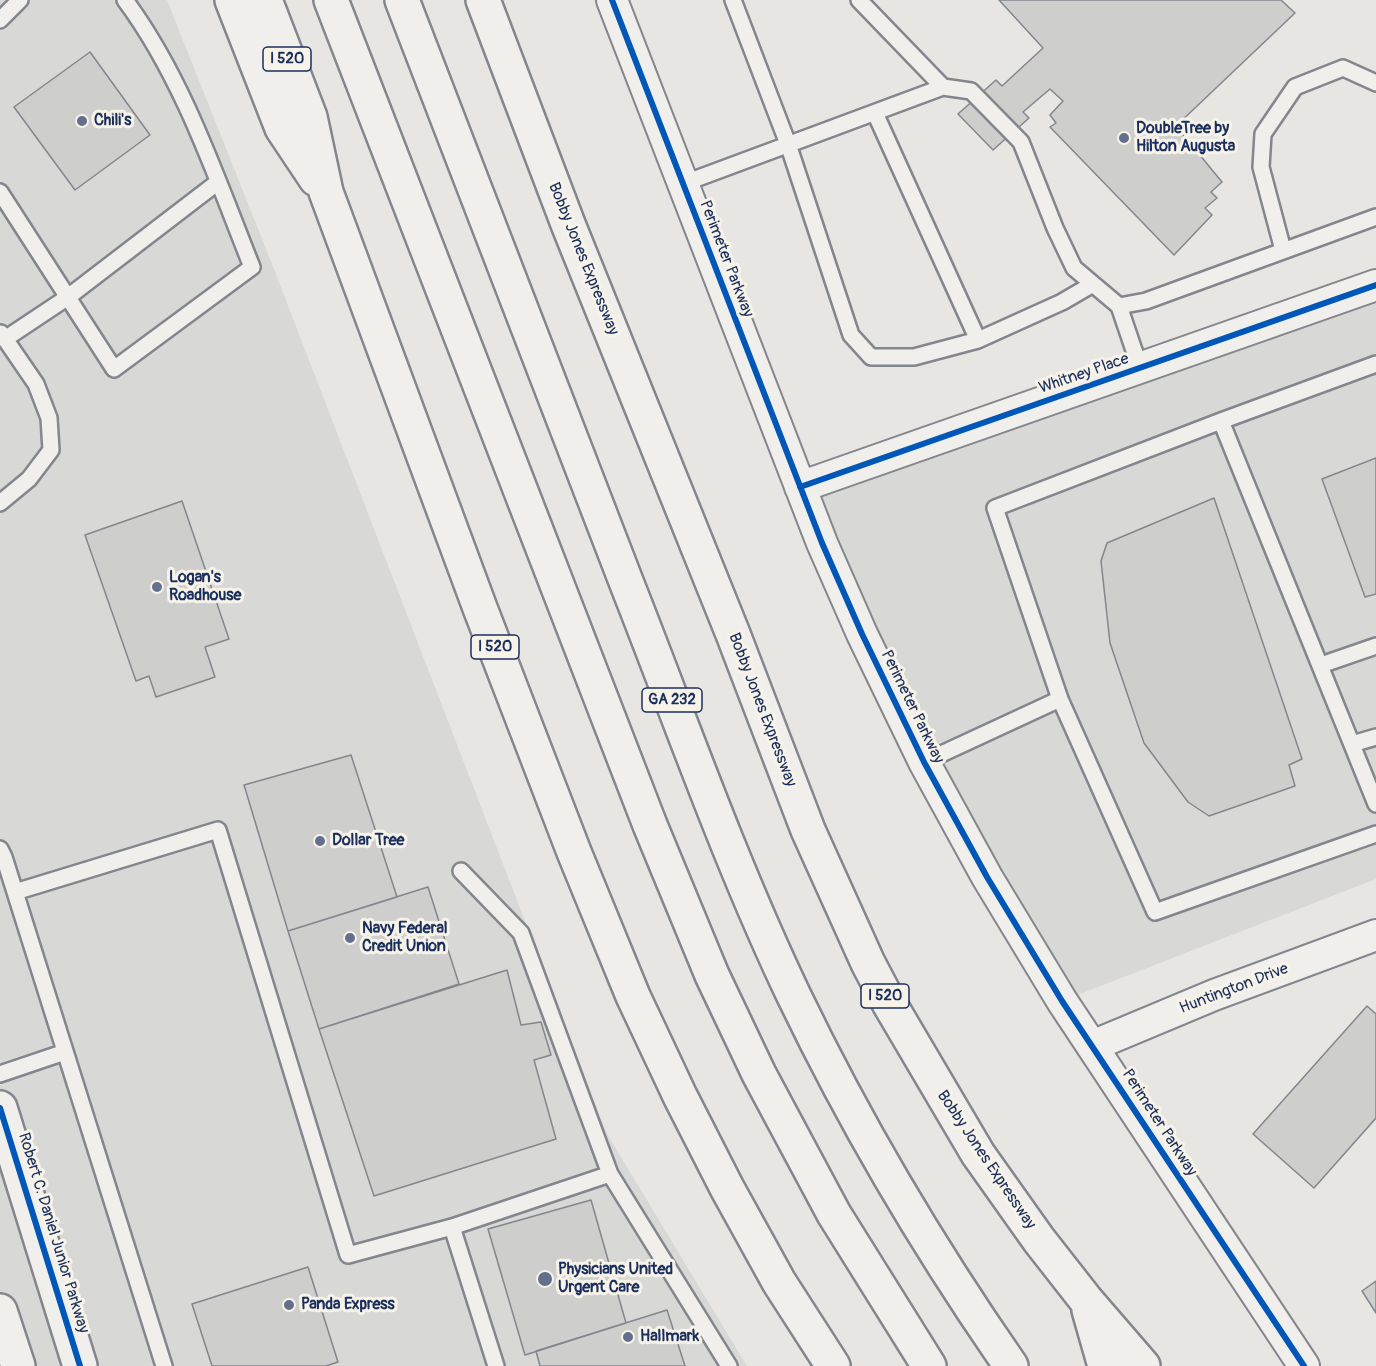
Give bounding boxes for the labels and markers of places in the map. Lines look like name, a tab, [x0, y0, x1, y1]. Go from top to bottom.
place label: Chili's	[94, 111, 131, 131]
marker: Chili's	[75, 114, 89, 128]
place label: DoubleTree by Hilton Augusta	[1136, 119, 1235, 157]
marker: DoubleTree by Hilton Augusta	[1117, 131, 1131, 145]
place label: Logan's Roadhouse	[169, 568, 241, 606]
marker: Logan's Roadhouse	[150, 580, 164, 594]
place label: Dollar Tree	[332, 831, 404, 851]
marker: Dollar Tree	[313, 834, 327, 848]
place label: Navy Federal Credit Union	[362, 919, 448, 957]
marker: Navy Federal Credit Union	[343, 931, 357, 945]
place label: Physicians United Urgent Care	[558, 1260, 673, 1298]
marker: Physicians United Urgent Care	[536, 1270, 554, 1288]
place label: Panda Express	[301, 1295, 395, 1315]
marker: Panda Express	[282, 1298, 296, 1312]
place label: Hallmark	[640, 1327, 699, 1347]
marker: Hallmark	[621, 1330, 635, 1344]

